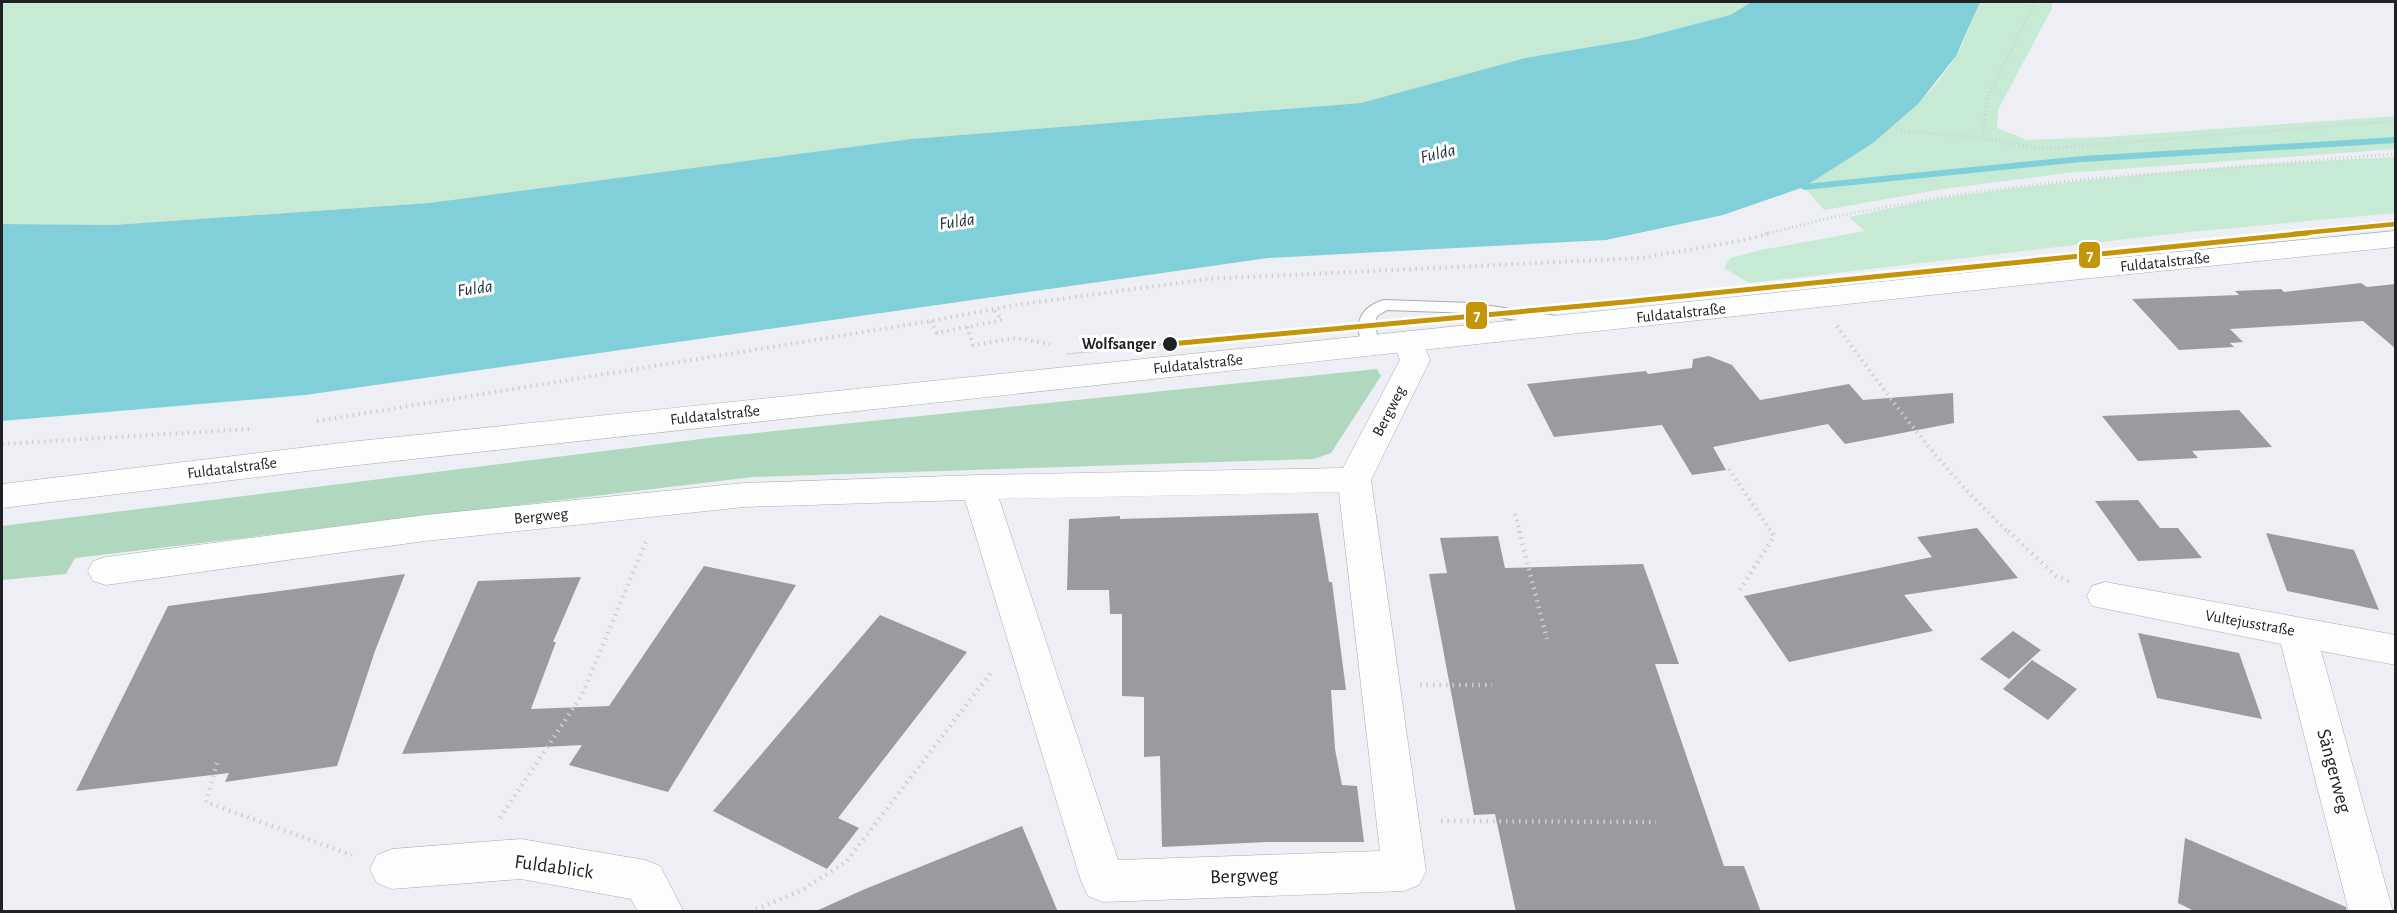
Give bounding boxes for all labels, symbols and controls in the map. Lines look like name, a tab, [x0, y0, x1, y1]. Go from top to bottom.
water label: Fulda	[1419, 141, 1458, 167]
water label: Fulda	[938, 211, 976, 233]
line badge: 7	[2078, 241, 2101, 269]
text: 7	[2087, 248, 2094, 264]
street label: Fuldatalstraße	[2119, 249, 2211, 275]
water label: Fulda	[456, 278, 494, 300]
street label: Fuldatalstraße	[1635, 300, 1727, 326]
line badge: 7	[1465, 301, 1488, 330]
text: 7	[1474, 308, 1481, 324]
marker: Wolfsanger	[1161, 335, 1179, 353]
place label: Wolfsanger	[1082, 336, 1156, 352]
street label: Fuldatalstraße	[1152, 351, 1244, 377]
street label: Bergweg	[1370, 383, 1409, 439]
street label: Fuldatalstraße	[669, 402, 761, 428]
street label: Fuldatalstraße	[186, 455, 278, 481]
street label: Bergweg	[513, 505, 569, 527]
street label: Vultejusstraße	[2204, 607, 2296, 640]
street label: Sängerweg	[2313, 727, 2355, 815]
street label: Fuldablick	[513, 852, 595, 882]
street label: Bergweg	[1210, 865, 1279, 887]

